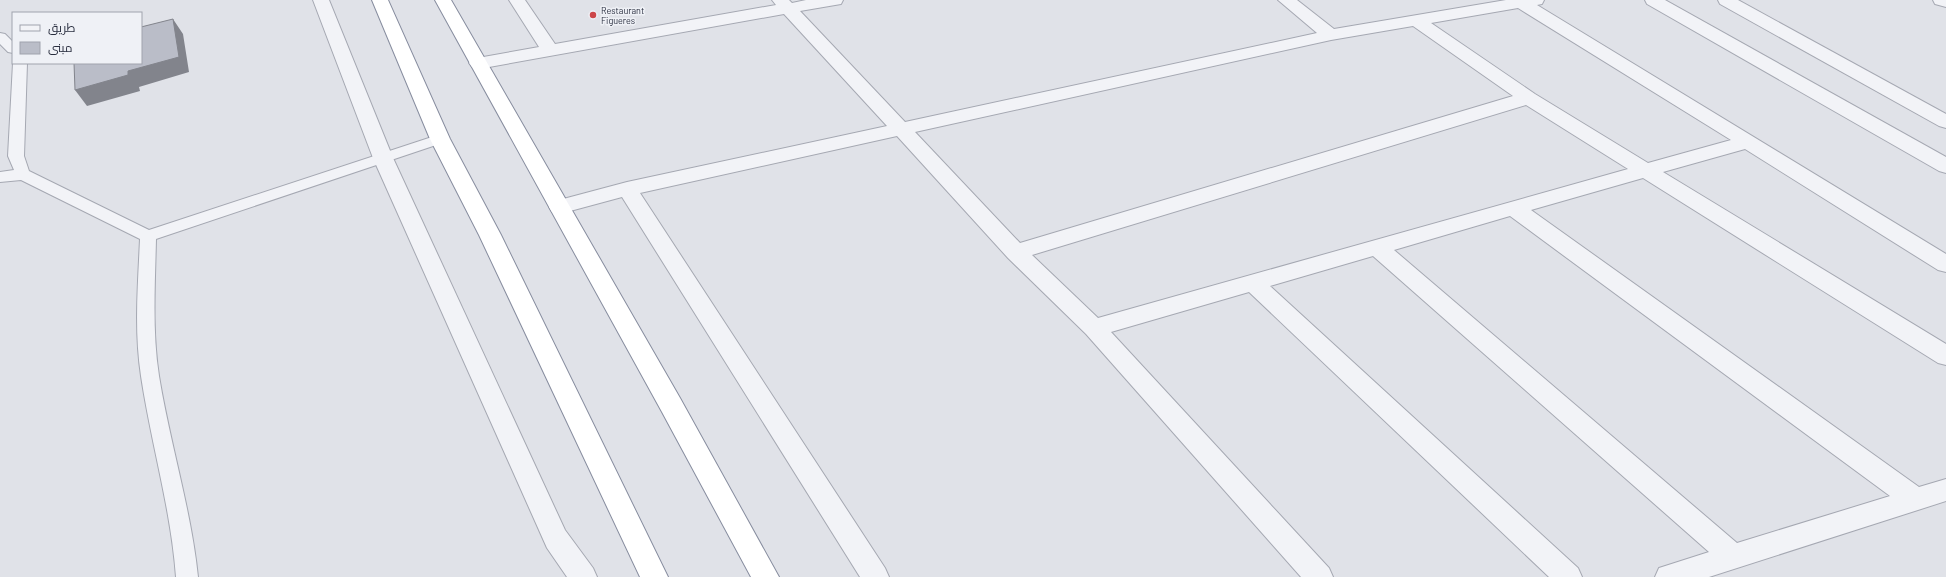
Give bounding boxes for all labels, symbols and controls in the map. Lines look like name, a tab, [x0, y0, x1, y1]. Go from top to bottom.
place label: Restaurant Figueres	[601, 5, 644, 26]
marker: Restaurant Figueres	[588, 10, 598, 20]
legend	[12, 12, 142, 64]
text: طريق	[48, 20, 76, 35]
text: مبنى	[48, 40, 73, 55]

